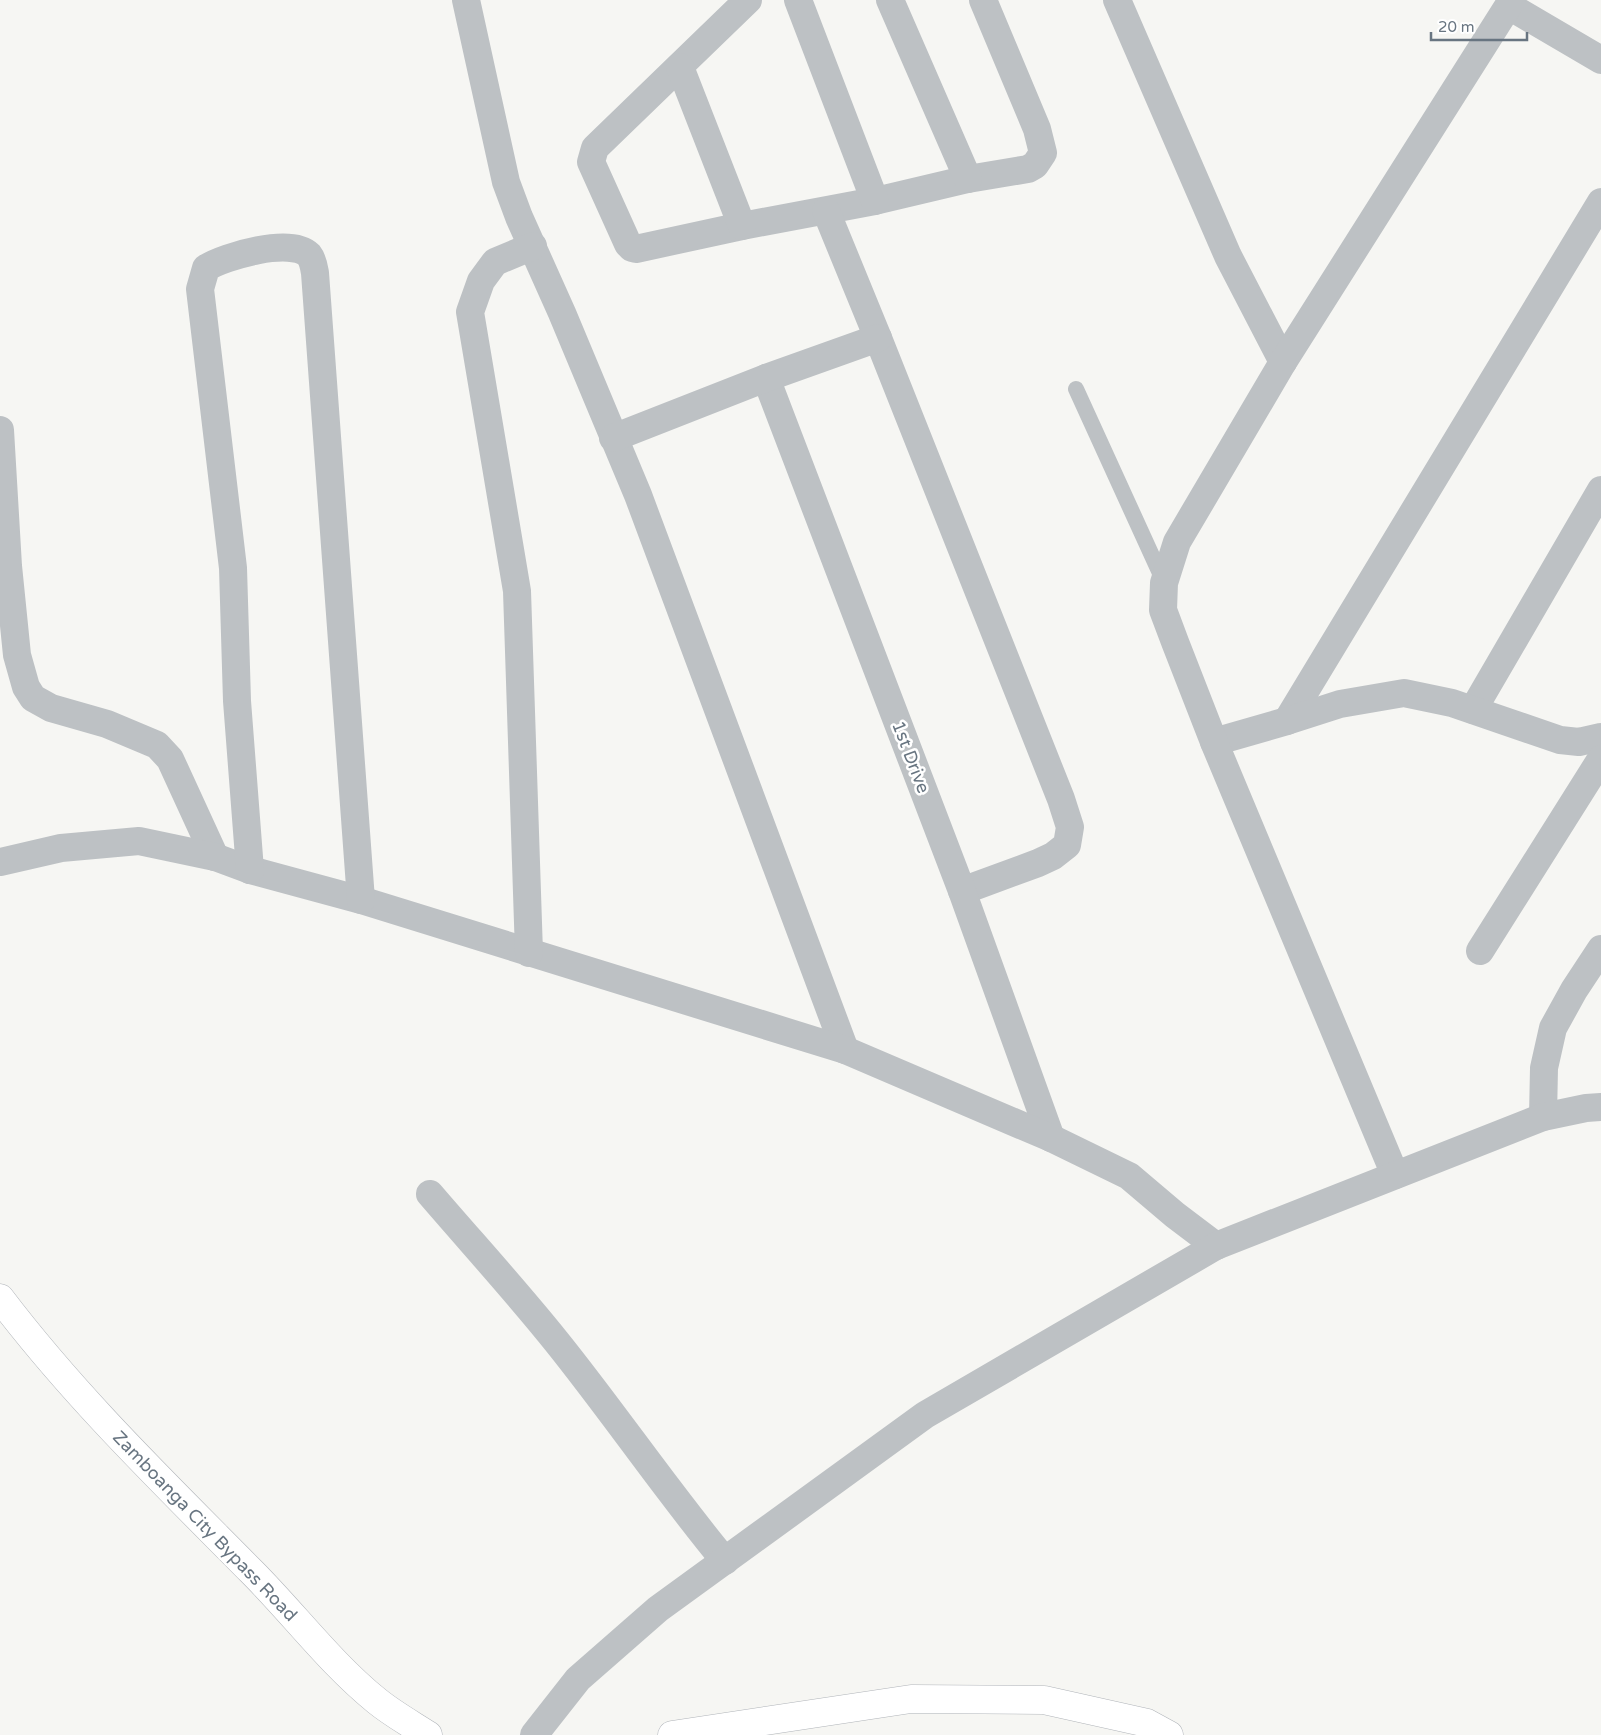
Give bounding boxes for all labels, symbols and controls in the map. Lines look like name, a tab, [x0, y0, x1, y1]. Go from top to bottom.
scale bar	[1431, 10, 1527, 42]
text: 20 m	[1438, 18, 1475, 36]
street label: 1st Drive	[887, 718, 935, 796]
street label: Zamboanga City Bypass Road	[108, 1426, 302, 1626]

